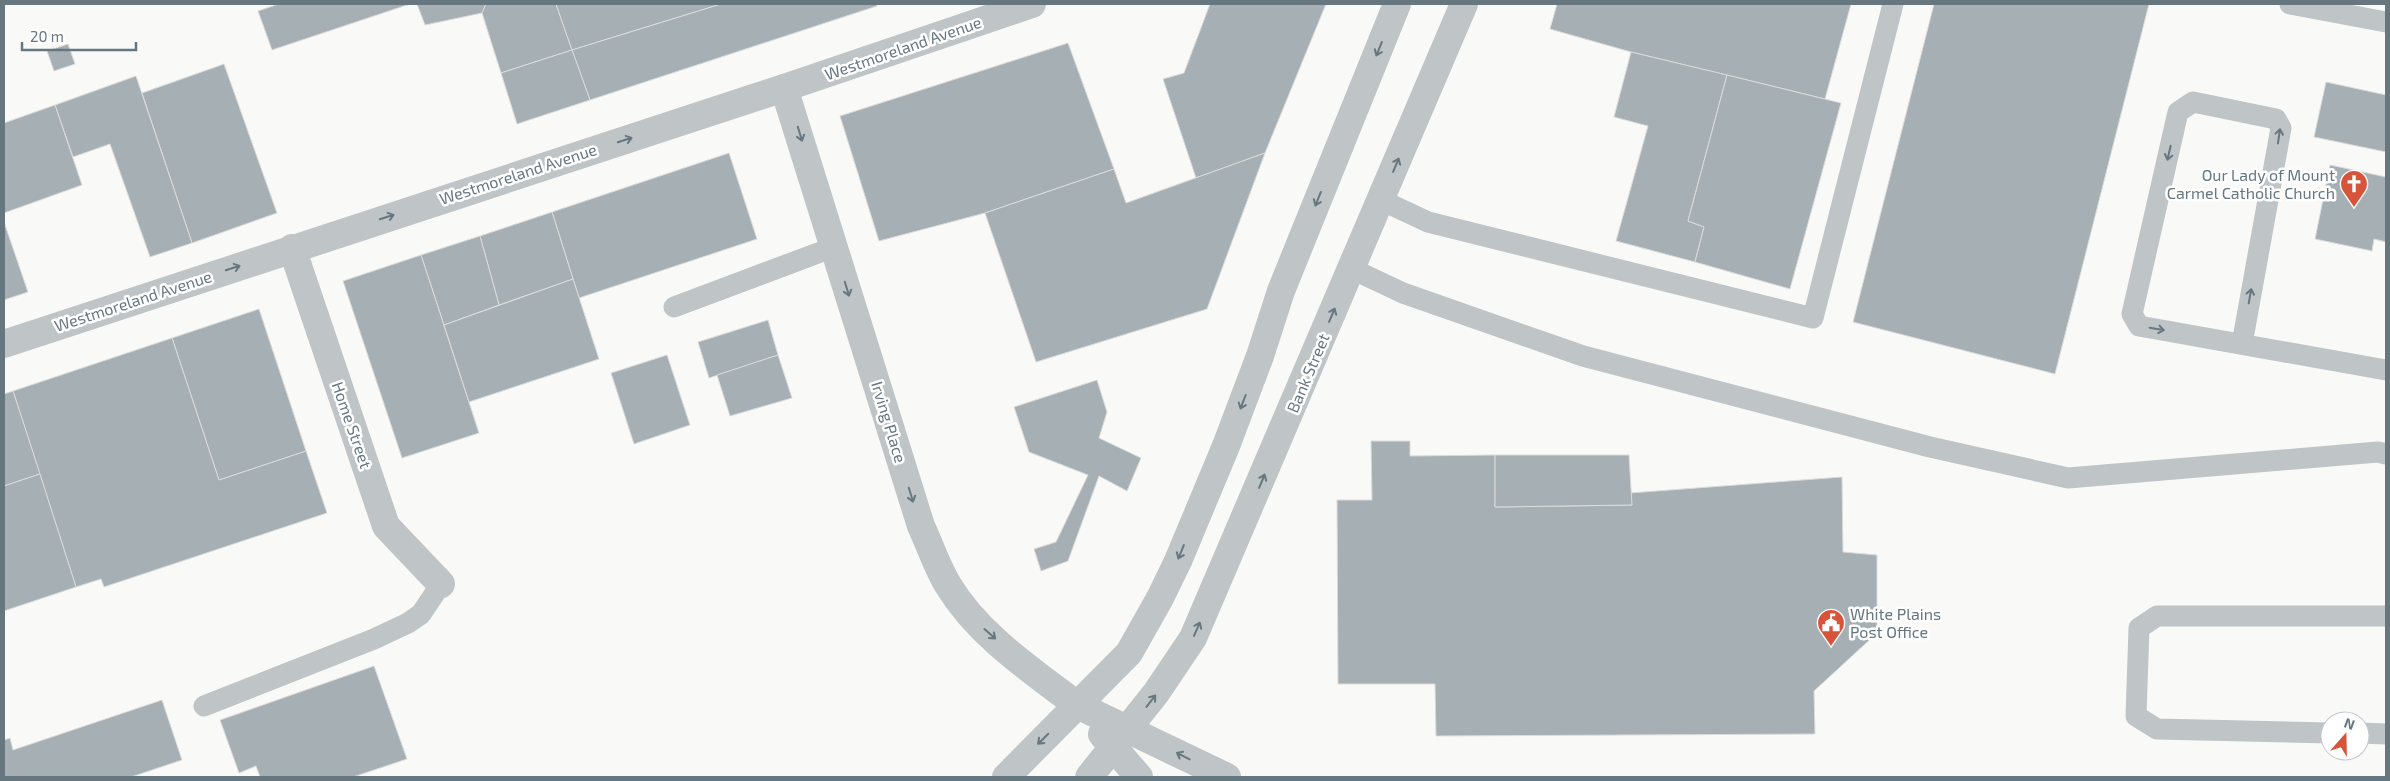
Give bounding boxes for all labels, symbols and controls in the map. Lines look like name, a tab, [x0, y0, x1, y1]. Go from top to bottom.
street label: Westmoreland Avenue	[822, 12, 984, 83]
scale bar	[22, 20, 136, 52]
text: 20 m	[30, 27, 64, 45]
one-way arrow	[1374, 41, 1383, 56]
one-way arrow	[795, 126, 805, 142]
one-way arrow	[2274, 128, 2284, 144]
one-way arrow	[616, 134, 632, 144]
street label: Westmoreland Avenue	[437, 139, 599, 208]
one-way arrow	[2164, 145, 2173, 161]
one-way arrow	[1392, 158, 1401, 174]
place label: Our Lady of Mount Carmel Catholic Church	[2167, 165, 2335, 202]
church icon: Our Lady of Mount Carmel Catholic Church	[2339, 169, 2369, 208]
one-way arrow	[1312, 192, 1321, 207]
one-way arrow	[379, 212, 394, 221]
one-way arrow	[224, 262, 240, 272]
street label: Westmoreland Avenue	[52, 266, 214, 335]
one-way arrow	[843, 281, 853, 297]
one-way arrow	[2246, 288, 2256, 304]
one-way arrow	[1328, 308, 1338, 323]
one-way arrow	[2149, 324, 2165, 334]
street label: Bank Street	[1282, 330, 1333, 415]
street label: Home Street	[329, 379, 376, 471]
street label: Irving Place	[868, 379, 911, 465]
one-way arrow	[1237, 394, 1246, 409]
one-way arrow	[1258, 473, 1267, 488]
one-way arrow	[907, 486, 916, 502]
one-way arrow	[1176, 544, 1186, 559]
place label: White Plains Post Office	[1850, 604, 1941, 641]
public building icon: White Plains Post Office	[1816, 608, 1846, 647]
one-way arrow	[1192, 622, 1202, 637]
one-way arrow	[983, 628, 996, 640]
one-way arrow	[1145, 694, 1156, 707]
north arrow	[2320, 711, 2370, 761]
text: N	[2342, 714, 2357, 733]
one-way arrow	[1036, 733, 1049, 745]
one-way arrow	[1176, 751, 1191, 760]

